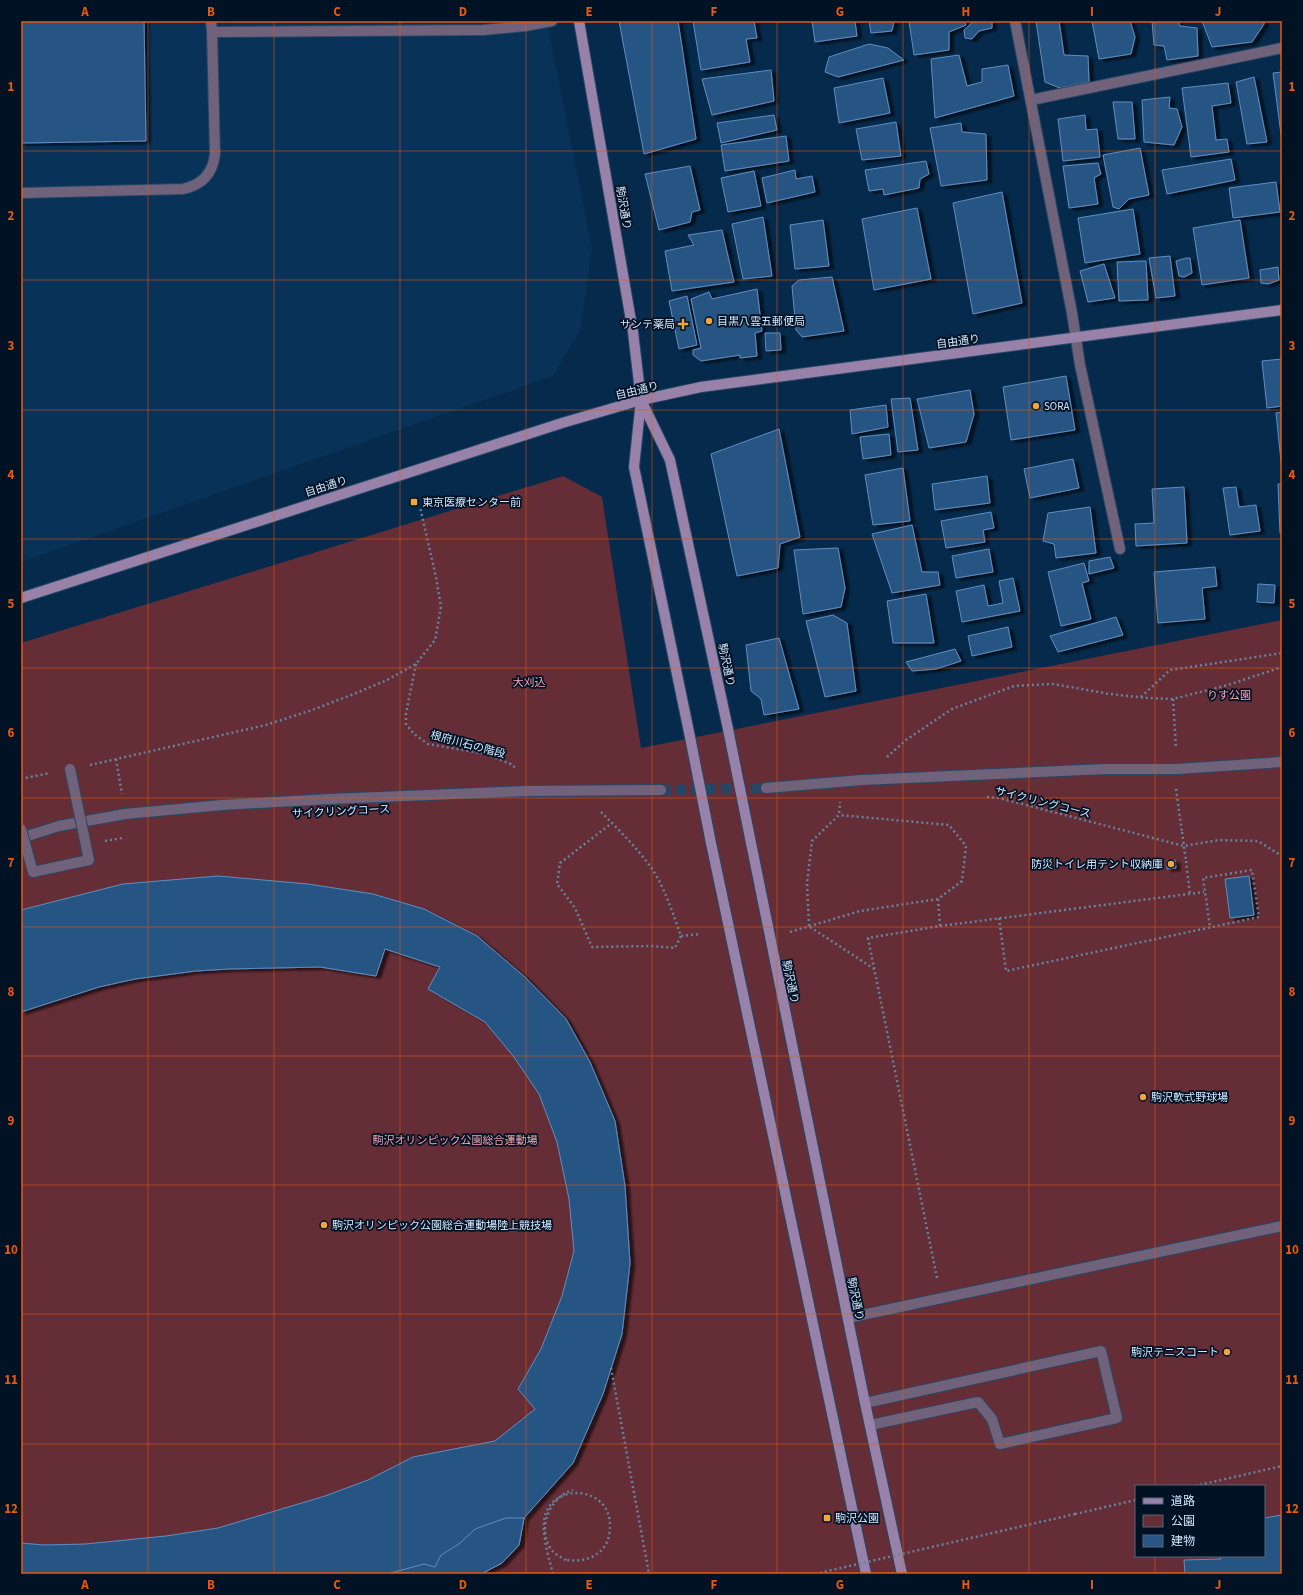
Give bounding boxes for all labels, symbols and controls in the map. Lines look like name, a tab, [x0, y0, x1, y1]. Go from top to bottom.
text: A	[80, 3, 89, 21]
text: B	[207, 3, 215, 21]
text: C	[333, 3, 341, 21]
text: D	[459, 3, 467, 21]
text: E	[585, 3, 593, 21]
text: F	[711, 3, 718, 21]
text: G	[836, 3, 844, 21]
text: H	[962, 3, 970, 21]
text: I	[1090, 3, 1094, 21]
text: J	[1215, 3, 1221, 21]
text: 1	[8, 78, 15, 96]
text: 1	[1289, 78, 1296, 96]
street label: 駒沢通り	[612, 185, 635, 231]
text: 2	[8, 207, 15, 225]
text: 2	[1289, 207, 1296, 225]
place label: 目黒八雲五郵便局	[717, 314, 805, 329]
marker: 目黒八雲五郵便局	[704, 316, 714, 326]
place label: サンテ薬局	[620, 317, 675, 332]
marker: サンテ薬局	[678, 319, 688, 329]
street label: 自由通り	[935, 331, 981, 352]
text: 3	[8, 337, 15, 355]
text: 3	[1289, 337, 1296, 355]
street label: 自由通り	[614, 378, 660, 403]
place label: SORA	[1044, 399, 1069, 414]
marker: SORA	[1031, 401, 1041, 411]
text: 4	[8, 466, 15, 484]
text: 4	[1289, 466, 1296, 484]
street label: 自由通り	[303, 473, 349, 500]
place label: 東京医療センター前	[422, 495, 521, 510]
marker: 東京医療センター前	[409, 497, 419, 507]
text: 5	[8, 595, 15, 613]
text: 5	[1289, 595, 1296, 613]
street label: 駒沢通り	[715, 642, 738, 688]
park label: 大刈込	[513, 675, 546, 690]
park label: りす公園	[1207, 688, 1251, 703]
text: 6	[8, 724, 15, 742]
text: 6	[1289, 724, 1296, 742]
street label: 根府川石の階段	[429, 727, 507, 762]
street label: サイクリングコース	[993, 783, 1092, 822]
street label: サイクリングコース	[292, 801, 390, 822]
text: 7	[8, 854, 15, 872]
text: 7	[1289, 854, 1296, 872]
place label: 防災トイレ用テント収納庫	[1031, 857, 1163, 872]
marker: 防災トイレ用テント収納庫	[1166, 859, 1176, 869]
street label: 駒沢通り	[779, 959, 802, 1005]
text: 8	[8, 983, 15, 1001]
text: 8	[1289, 983, 1296, 1001]
place label: 駒沢軟式野球場	[1151, 1090, 1228, 1105]
marker: 駒沢軟式野球場	[1138, 1092, 1148, 1102]
text: 9	[8, 1112, 15, 1130]
text: 9	[1289, 1112, 1296, 1130]
park label: 駒沢オリンピック公園総合運動場	[373, 1133, 538, 1148]
place label: 駒沢オリンピック公園総合運動場陸上競技場	[332, 1218, 552, 1233]
marker: 駒沢オリンピック公園総合運動場陸上競技場	[319, 1220, 329, 1230]
text: 10	[4, 1241, 18, 1259]
text: 10	[1285, 1241, 1299, 1259]
street label: 駒沢通り	[844, 1276, 867, 1322]
place label: 駒沢テニスコート	[1131, 1345, 1219, 1360]
marker: 駒沢テニスコート	[1222, 1347, 1232, 1357]
text: 11	[4, 1371, 18, 1389]
text: 11	[1285, 1371, 1299, 1389]
legend	[1135, 1485, 1265, 1557]
text: 道路	[1171, 1493, 1195, 1510]
text: 12	[4, 1500, 18, 1518]
text: 12	[1285, 1500, 1299, 1518]
place label: 駒沢公園	[835, 1511, 879, 1526]
marker: 駒沢公園	[822, 1513, 832, 1523]
text: 公園	[1171, 1513, 1195, 1530]
text: 建物	[1171, 1533, 1195, 1550]
text: A	[80, 1576, 89, 1594]
text: B	[207, 1576, 215, 1594]
text: C	[333, 1576, 341, 1594]
text: D	[459, 1576, 467, 1594]
text: E	[585, 1576, 593, 1594]
text: F	[711, 1576, 718, 1594]
text: G	[836, 1576, 844, 1594]
text: H	[962, 1576, 970, 1594]
text: I	[1090, 1576, 1094, 1594]
text: J	[1215, 1576, 1221, 1594]

